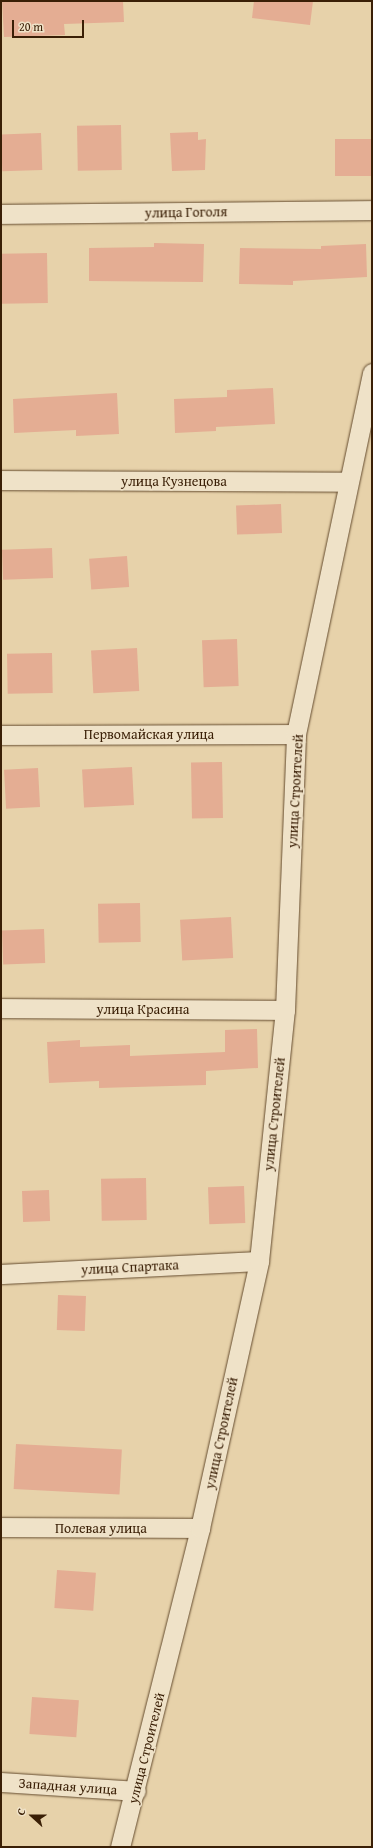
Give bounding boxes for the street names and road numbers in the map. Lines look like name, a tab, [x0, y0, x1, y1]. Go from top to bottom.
street label: улица Гоголя	[145, 203, 227, 221]
street label: улица Кузнецова	[121, 473, 227, 489]
street label: Первомайская улица	[84, 726, 214, 742]
street label: улица Строителей	[284, 734, 306, 848]
street label: улица Красина	[96, 1001, 190, 1017]
street label: улица Строителей	[260, 1056, 288, 1172]
street label: улица Спартака	[81, 1256, 179, 1278]
street label: улица Строителей	[201, 1375, 241, 1491]
street label: Полевая улица	[55, 1520, 147, 1536]
street label: улица Строителей	[124, 1691, 168, 1805]
street label: Западная улица	[18, 1774, 118, 1798]

